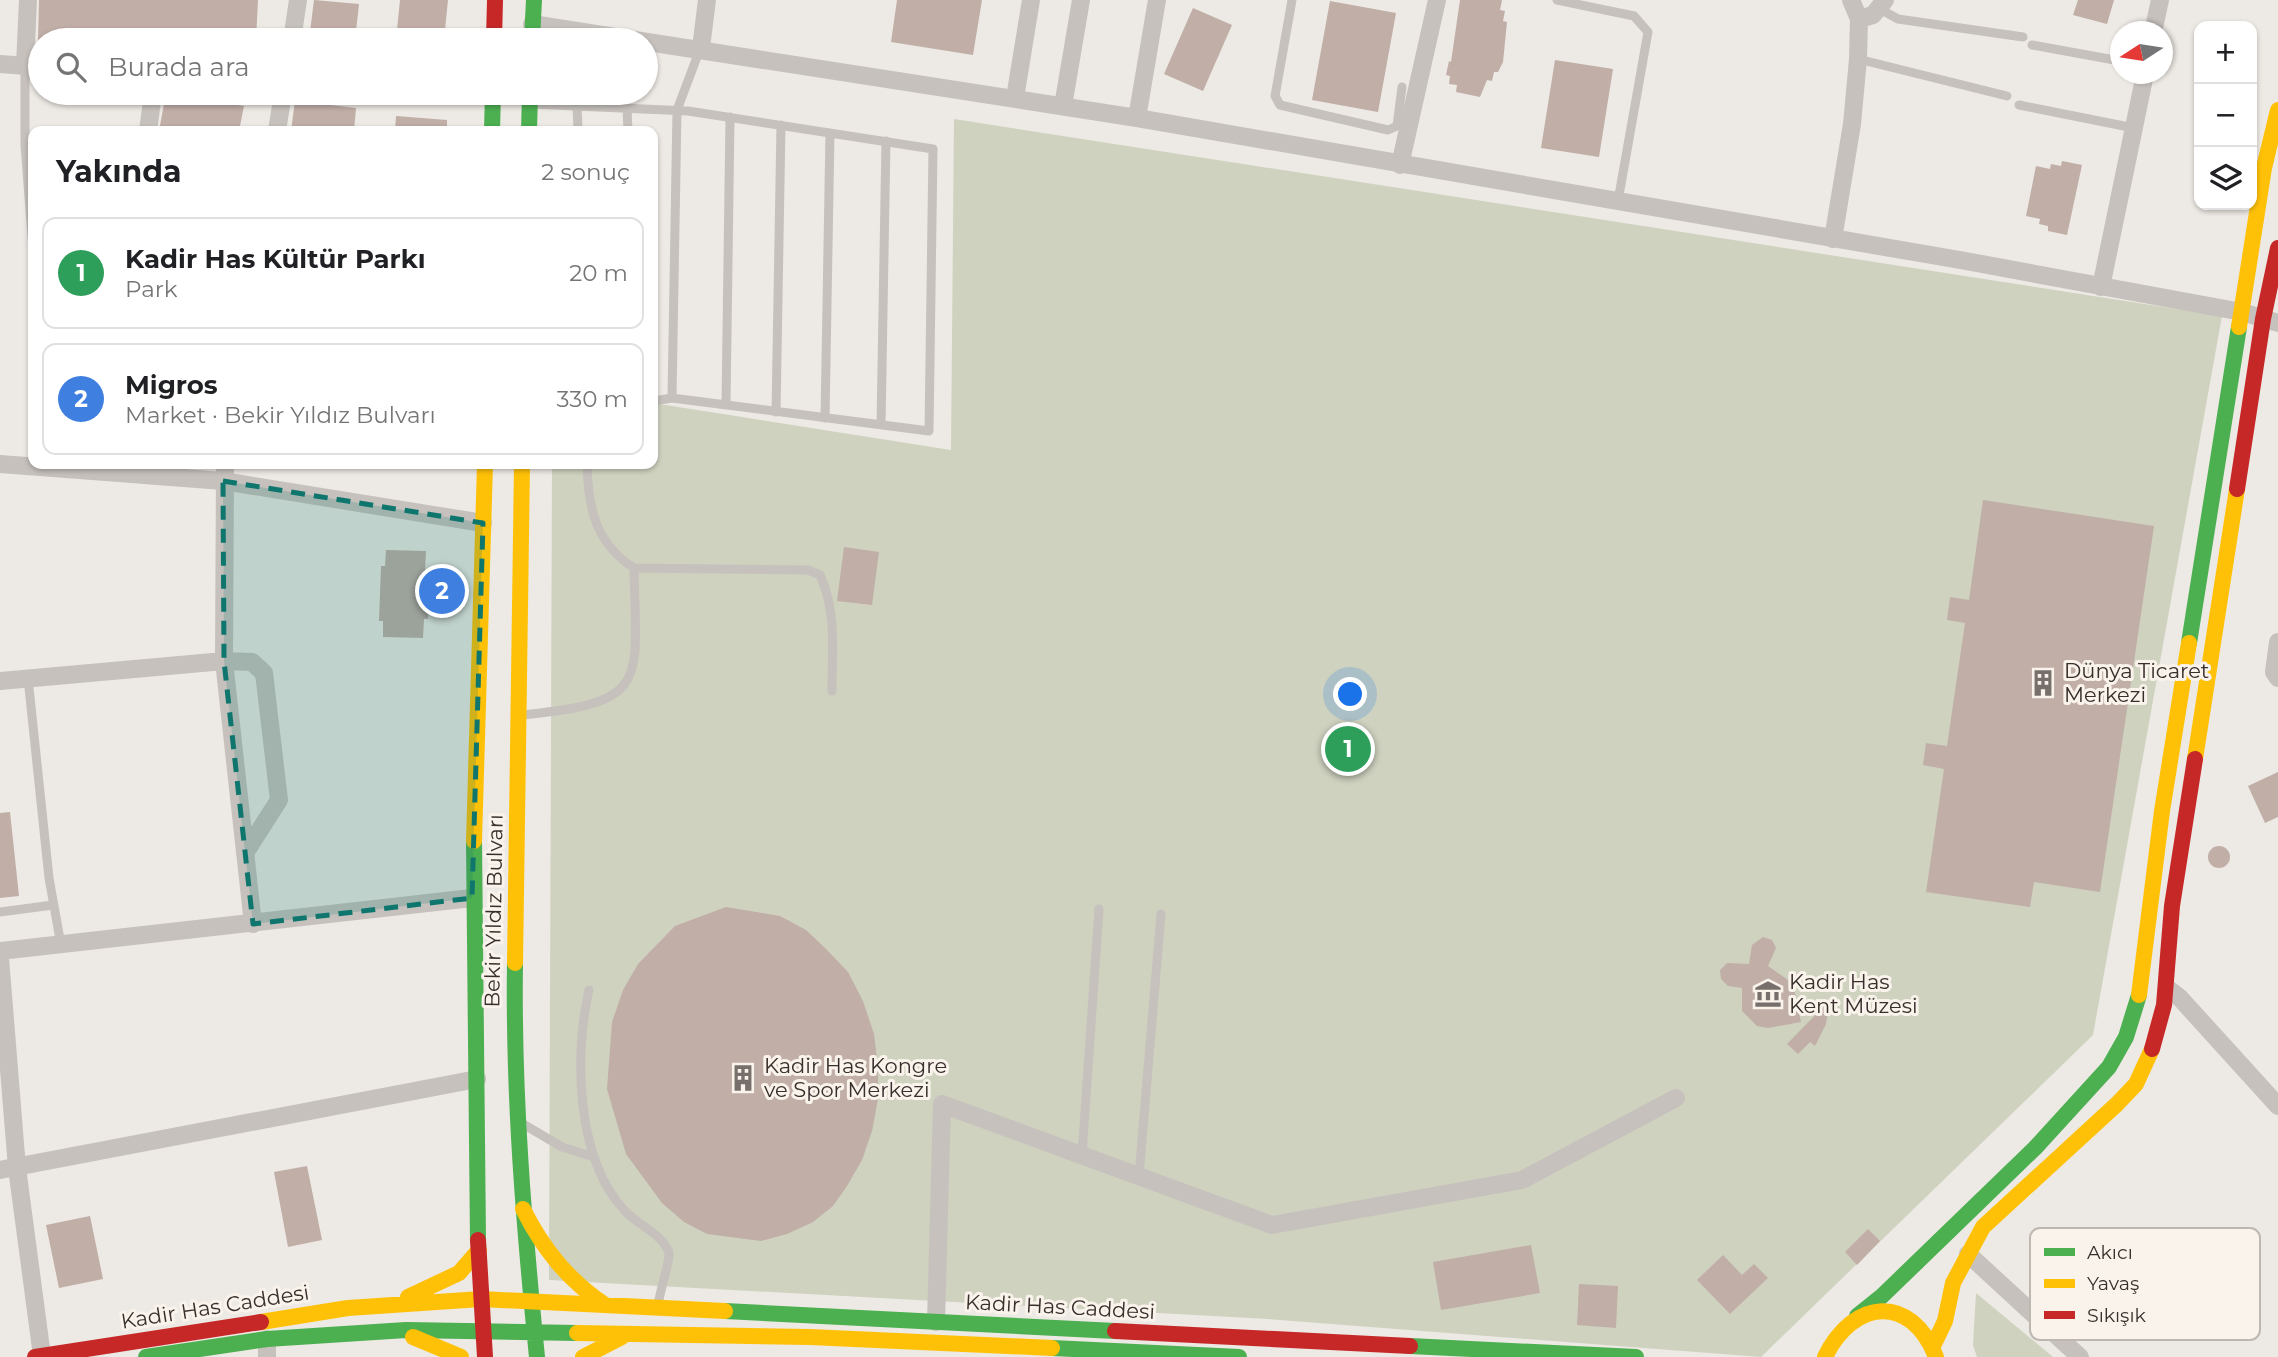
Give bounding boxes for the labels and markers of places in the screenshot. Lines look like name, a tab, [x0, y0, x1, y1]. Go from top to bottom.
pin: 2	[419, 565, 465, 617]
place label: Dünya Ticaret Merkezi	[2064, 658, 2209, 707]
building icon: Dünya Ticaret Merkezi	[2028, 668, 2058, 698]
pin: 1	[1325, 723, 1371, 775]
place label: Kadir Has Kent Müzesi	[1789, 969, 1918, 1018]
museum icon: Kadir Has Kent Müzesi	[1753, 979, 1783, 1009]
place label: Kadir Has Kongre ve Spor Merkezi	[764, 1053, 947, 1102]
building icon: Kadir Has Kongre ve Spor Merkezi	[728, 1063, 758, 1093]

